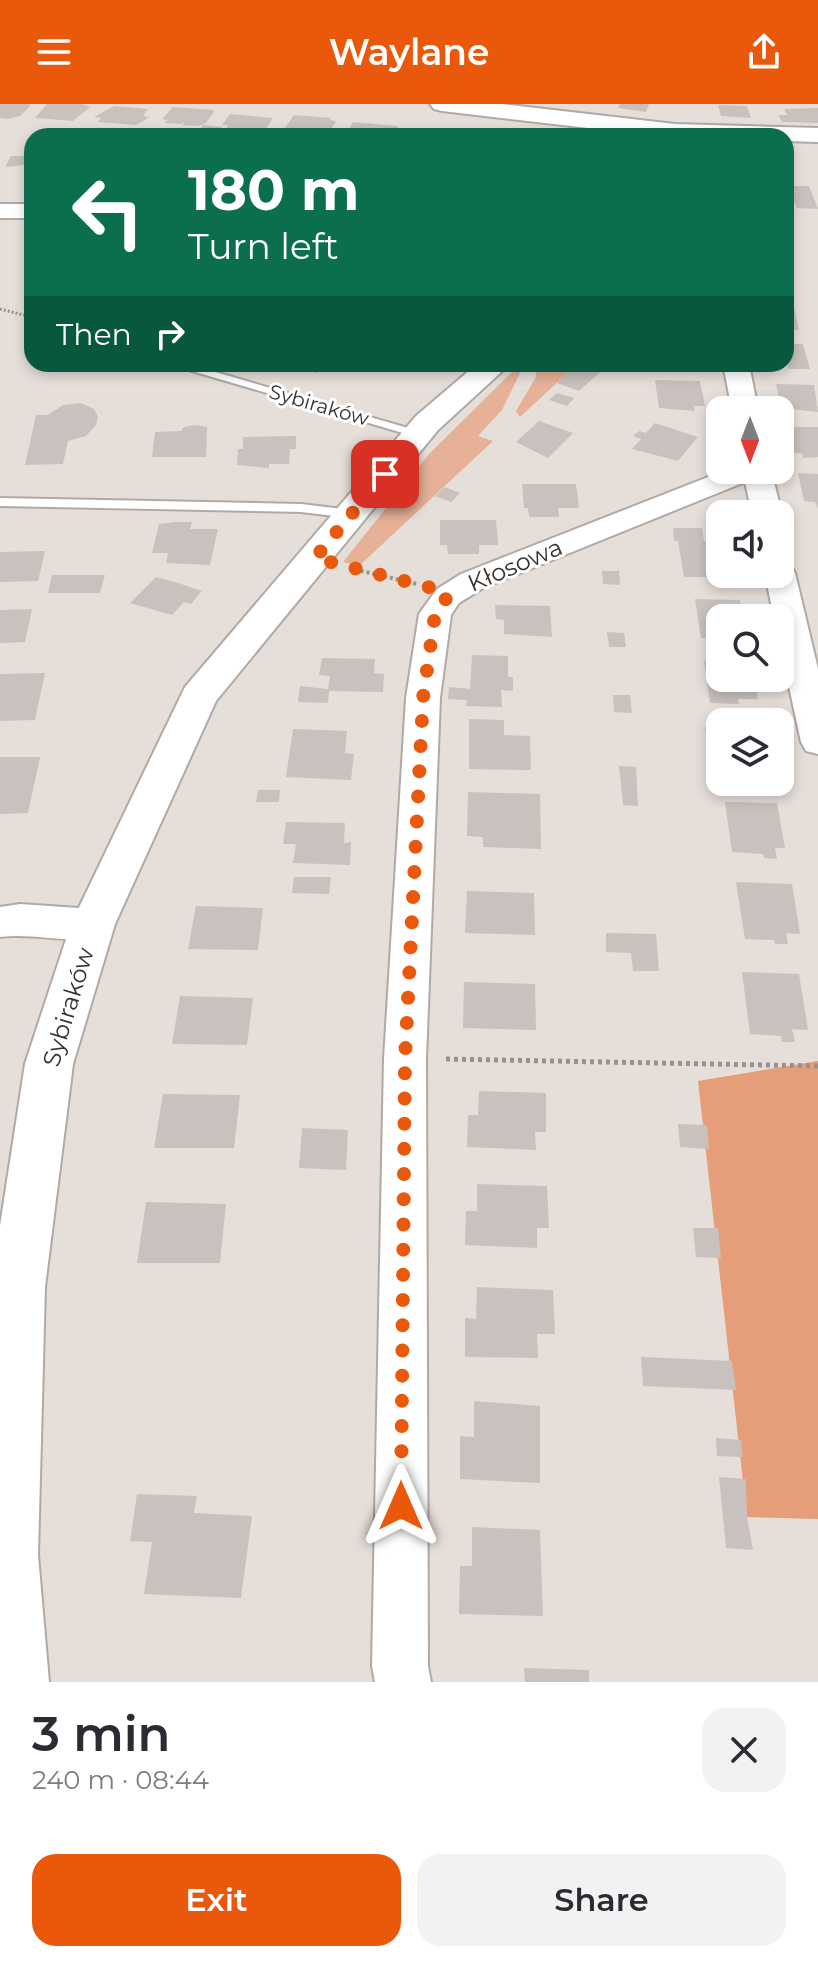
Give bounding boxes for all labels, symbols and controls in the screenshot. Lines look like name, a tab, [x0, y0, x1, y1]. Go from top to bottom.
icon: menu	[32, 30, 76, 74]
text: Waylane	[329, 30, 489, 74]
icon: share	[742, 30, 786, 74]
text: 180 m	[188, 156, 360, 224]
icon: left	[56, 160, 160, 264]
text: Turn left	[188, 224, 339, 268]
icon: right	[148, 312, 192, 356]
text: Then	[56, 316, 132, 353]
street label: Sybiraków	[266, 379, 372, 431]
north arrow	[706, 396, 794, 484]
map controls	[706, 396, 794, 796]
pin	[351, 440, 419, 508]
icon: arrive	[363, 452, 407, 496]
button: sound	[706, 500, 794, 588]
street label: Kłosowa	[463, 532, 567, 598]
button: search	[706, 604, 794, 692]
button: layers	[706, 708, 794, 796]
street label: Sybiraków	[36, 944, 100, 1070]
position arrow	[359, 1464, 443, 1548]
text: 3 min	[32, 1705, 170, 1763]
button: close	[702, 1708, 786, 1792]
text: 240 m · 08:44	[32, 1764, 209, 1796]
button: Exit	[32, 1854, 401, 1946]
button: Share	[417, 1854, 786, 1946]

